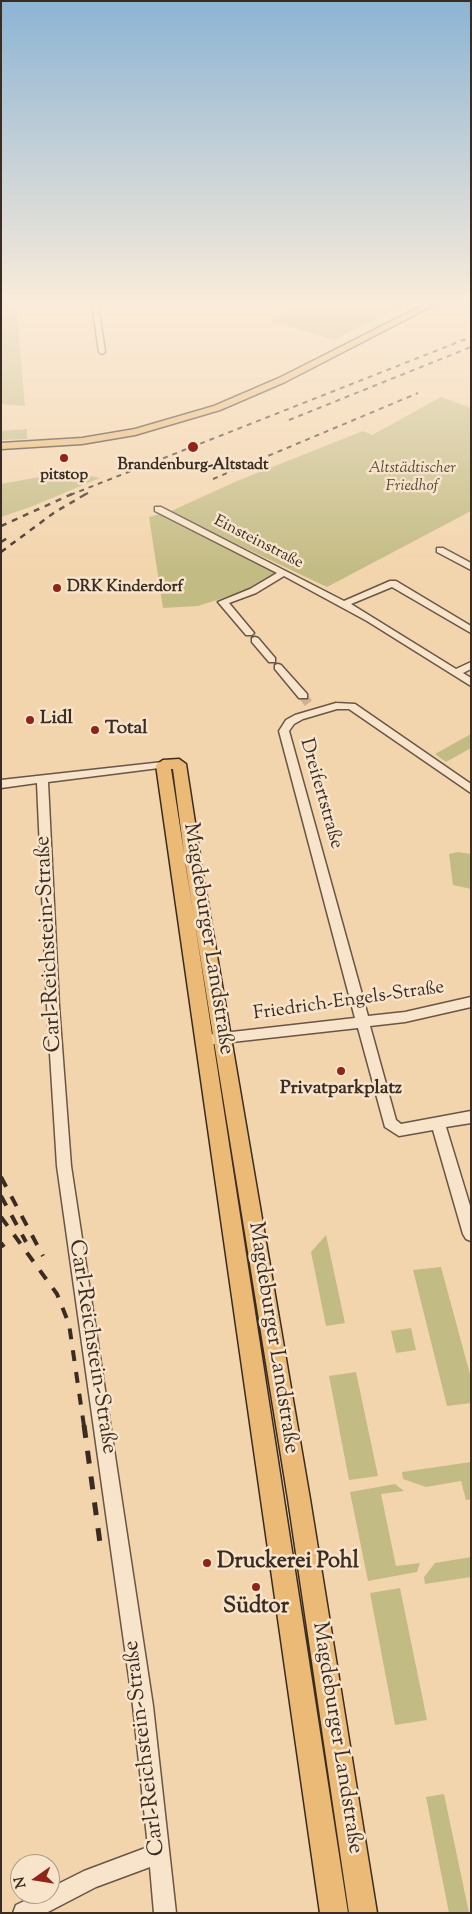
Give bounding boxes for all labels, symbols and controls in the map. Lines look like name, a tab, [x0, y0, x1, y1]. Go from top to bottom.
marker: Brandenburg-Altstadt	[186, 440, 200, 454]
marker: pitstop	[58, 452, 70, 464]
place label: Brandenburg-Altstadt	[118, 456, 268, 476]
park label: Altstädtischer Friedhof	[368, 459, 456, 497]
place label: pitstop	[40, 466, 88, 486]
street label: Einsteinstraße	[210, 512, 306, 574]
place label: DRK Kinderdorf	[67, 578, 183, 598]
marker: DRK Kinderdorf	[51, 582, 63, 594]
place label: Lidl	[40, 709, 73, 731]
marker: Lidl	[24, 714, 36, 726]
place label: Total	[105, 719, 148, 741]
marker: Total	[89, 724, 101, 736]
street label: Dreifertstraße	[293, 736, 347, 852]
street label: Magdeburger Landstraße	[176, 821, 238, 1057]
street label: Carl-Reichstein-Straße	[31, 835, 69, 1053]
street label: Friedrich-Engels-Straße	[252, 977, 446, 1027]
marker: Privatparkplatz	[335, 1065, 347, 1077]
place label: Privatparkplatz	[280, 1079, 402, 1101]
street label: Magdeburger Landstraße	[241, 1220, 303, 1456]
street label: Carl-Reichstein-Straße	[61, 1238, 121, 1456]
place label: Druckerei Pohl	[217, 1550, 359, 1576]
marker: Druckerei Pohl	[201, 1557, 213, 1569]
marker: Südtor	[250, 1581, 262, 1593]
place label: Südtor	[223, 1595, 289, 1621]
street label: Magdeburger Landstraße	[305, 1620, 367, 1856]
street label: Carl-Reichstein-Straße	[120, 1639, 172, 1857]
north arrow	[10, 1854, 60, 1904]
text: N	[10, 1874, 32, 1890]

